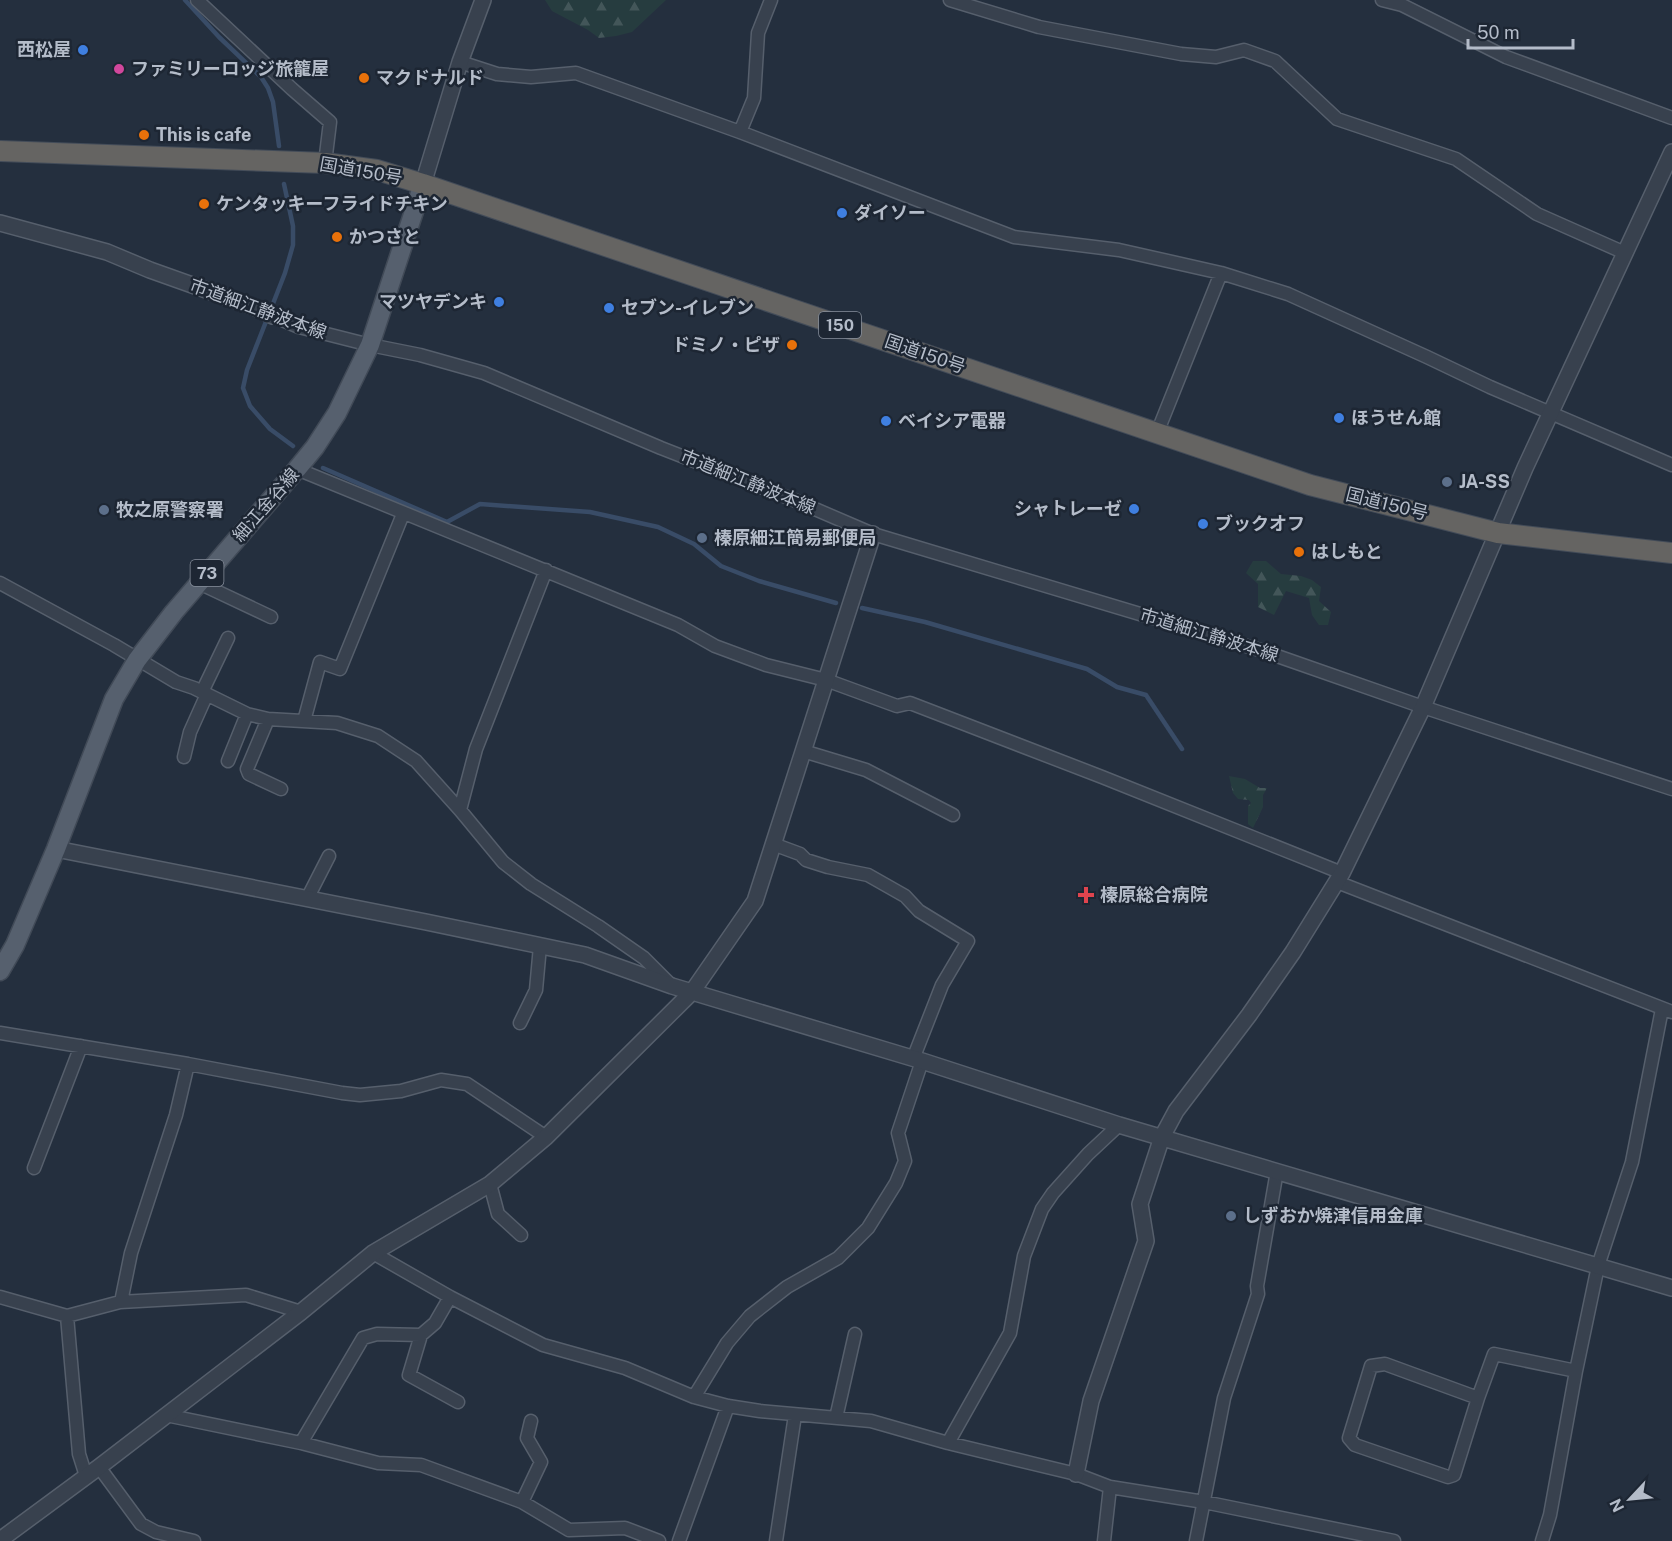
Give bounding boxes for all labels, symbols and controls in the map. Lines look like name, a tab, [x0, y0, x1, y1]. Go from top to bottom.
scale bar	[1468, 12, 1573, 50]
text: 50 m	[1477, 22, 1520, 43]
place label: 西松屋	[17, 39, 71, 60]
marker: 西松屋	[76, 43, 90, 57]
place label: ファミリーロッジ旅籠屋	[131, 58, 329, 79]
marker: ファミリーロッジ旅籠屋	[112, 62, 126, 76]
place label: マクドナルド	[376, 67, 484, 88]
marker: マクドナルド	[357, 71, 371, 85]
place label: This is cafe	[156, 124, 251, 145]
marker: This is cafe	[137, 128, 151, 142]
street label: 国道150号	[318, 153, 404, 188]
place label: ケンタッキーフライドチキン	[216, 193, 448, 214]
marker: ケンタッキーフライドチキン	[197, 197, 211, 211]
place label: ダイソー	[854, 202, 926, 223]
marker: ダイソー	[835, 206, 849, 220]
place label: かつさと	[349, 226, 421, 247]
marker: かつさと	[330, 230, 344, 244]
street label: 市道細江静波本線	[187, 274, 329, 343]
place label: マツヤデンキ	[379, 291, 487, 312]
marker: マツヤデンキ	[492, 295, 506, 309]
place label: セブン-イレブン	[621, 297, 754, 318]
marker: セブン-イレブン	[602, 301, 616, 315]
road number: 150	[819, 312, 861, 338]
street label: 国道150号	[882, 330, 968, 377]
place label: ドミノ・ピザ	[672, 334, 780, 355]
marker: ドミノ・ピザ	[785, 338, 799, 352]
place label: ほうせん館	[1351, 407, 1441, 428]
place label: ベイシア電器	[898, 410, 1006, 431]
marker: ほうせん館	[1332, 411, 1346, 425]
marker: ベイシア電器	[879, 414, 893, 428]
street label: 市道細江静波本線	[677, 445, 819, 518]
street label: 細江金谷線	[228, 464, 303, 546]
place label: JA-SS	[1459, 471, 1510, 492]
marker: JA-SS	[1440, 475, 1454, 489]
street label: 国道150号	[1344, 483, 1430, 524]
place label: シャトレーゼ	[1014, 498, 1122, 519]
place label: 牧之原警察署	[116, 499, 224, 520]
marker: シャトレーゼ	[1127, 502, 1141, 516]
marker: 牧之原警察署	[97, 503, 111, 517]
place label: ブックオフ	[1215, 513, 1305, 534]
marker: ブックオフ	[1196, 517, 1210, 531]
place label: 榛原細江簡易郵便局	[714, 527, 876, 548]
marker: 榛原細江簡易郵便局	[695, 531, 709, 545]
place label: はしもと	[1311, 541, 1383, 562]
marker: はしもと	[1292, 545, 1306, 559]
road number: 73	[190, 560, 224, 586]
street label: 市道細江静波本線	[1137, 603, 1281, 666]
place label: 榛原総合病院	[1100, 884, 1208, 905]
marker: 榛原総合病院	[1077, 886, 1095, 904]
place label: しずおか焼津信用金庫	[1243, 1205, 1423, 1226]
marker: しずおか焼津信用金庫	[1224, 1209, 1238, 1223]
north arrow	[1600, 1469, 1660, 1529]
text: N	[1606, 1496, 1628, 1515]

